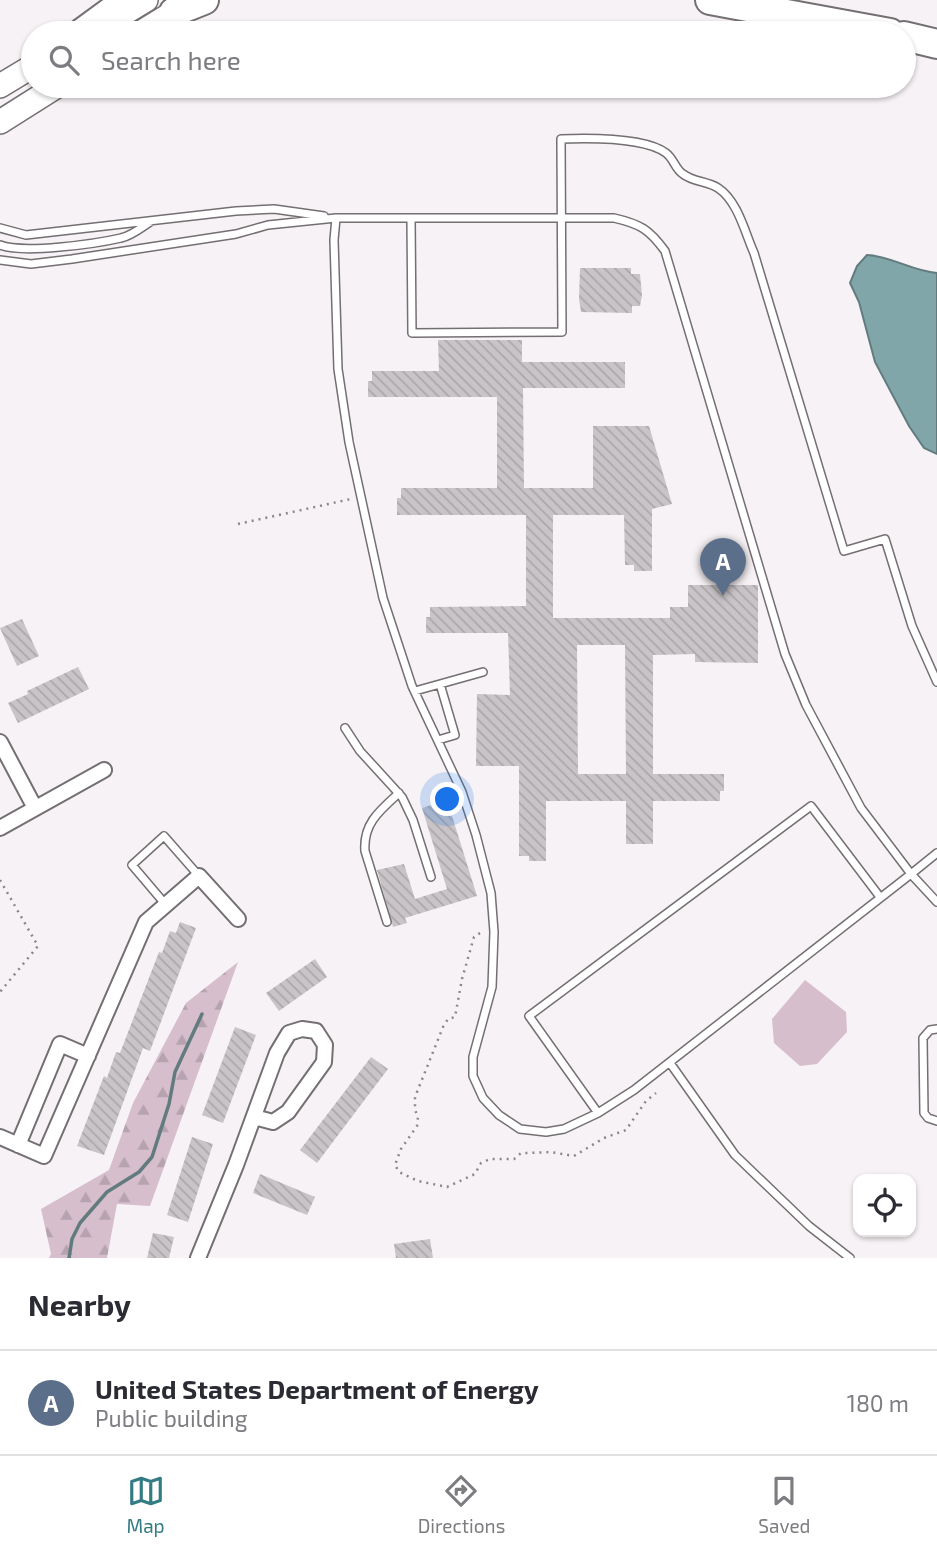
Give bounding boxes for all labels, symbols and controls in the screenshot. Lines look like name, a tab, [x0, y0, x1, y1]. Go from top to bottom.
search box	[21, 21, 916, 98]
icon: search	[45, 41, 83, 79]
text: Search here	[101, 44, 241, 75]
pin: A	[700, 538, 746, 596]
your location	[430, 782, 464, 816]
map controls	[853, 1174, 916, 1237]
button: locate	[853, 1174, 916, 1237]
text: Nearby	[28, 1286, 131, 1322]
text: United States Department of Energy	[95, 1373, 539, 1404]
text: A	[43, 1389, 59, 1417]
text: 180 m	[847, 1389, 909, 1417]
text: Public building	[95, 1404, 248, 1432]
tab: Map	[127, 1472, 165, 1537]
tab: Directions	[418, 1472, 505, 1537]
tab: Saved	[758, 1472, 810, 1537]

